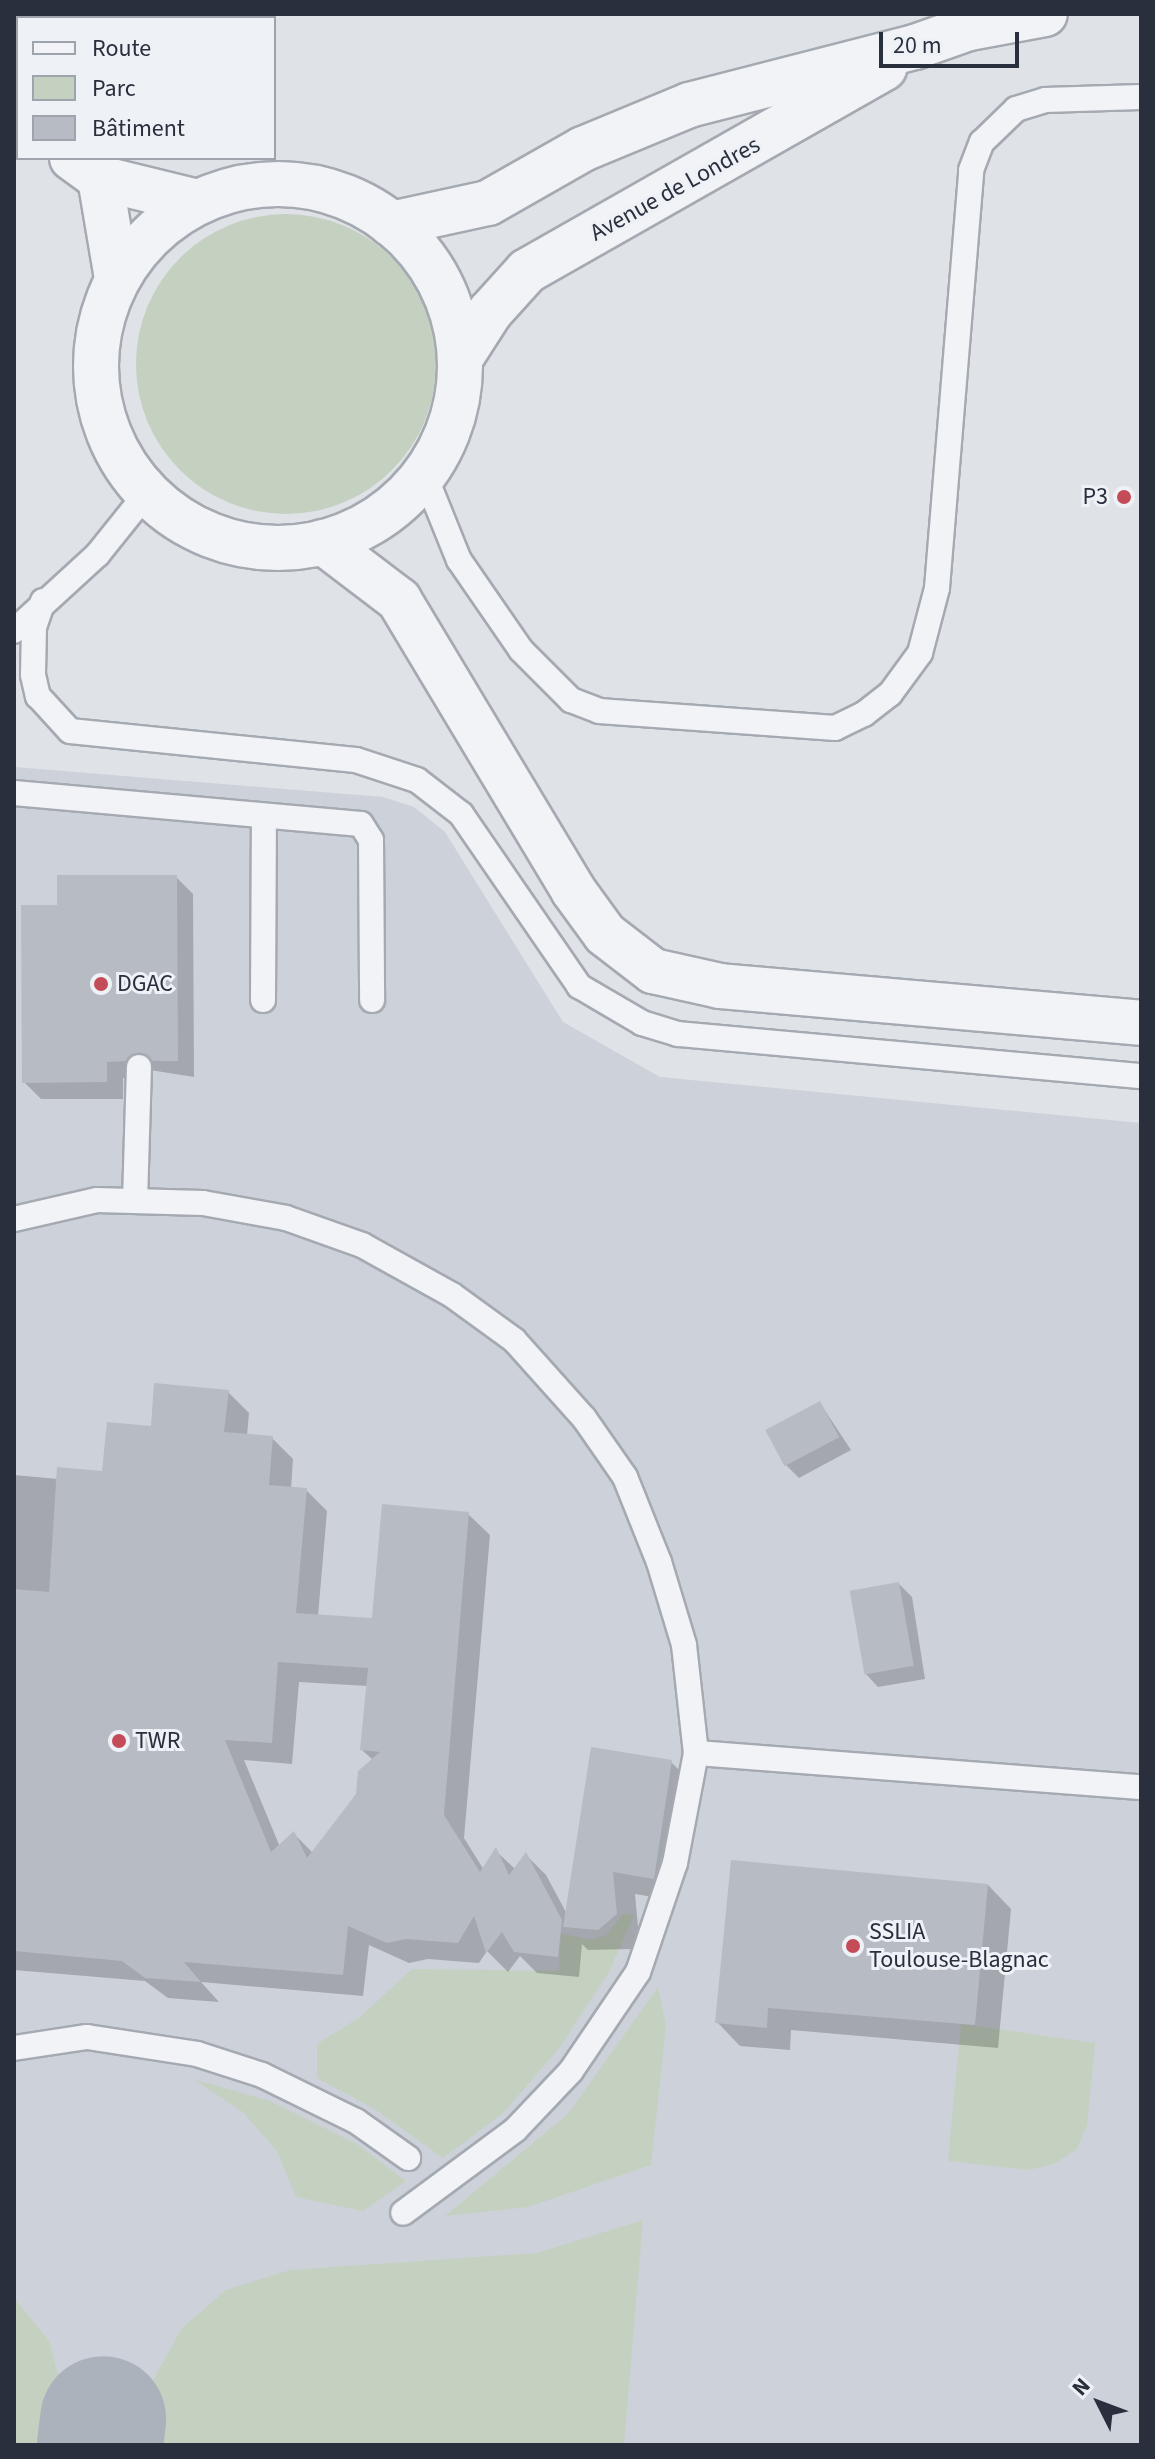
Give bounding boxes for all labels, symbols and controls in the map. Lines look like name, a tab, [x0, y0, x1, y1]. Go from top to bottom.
legend	[16, 16, 276, 160]
scale bar	[883, 16, 1023, 66]
text: 20 m	[893, 28, 942, 63]
text: Route	[92, 31, 151, 66]
text: Parc	[92, 71, 136, 106]
text: Bâtiment	[92, 111, 185, 146]
street label: Avenue de Londres	[585, 130, 765, 248]
place label: P3	[1082, 483, 1108, 511]
marker: P3	[1115, 488, 1133, 506]
place label: DGAC	[117, 970, 173, 998]
marker: DGAC	[92, 975, 110, 993]
place label: TWR	[135, 1727, 180, 1755]
marker: TWR	[110, 1732, 128, 1750]
place label: SSLIA Toulouse-Blagnac	[869, 1918, 1049, 1974]
marker: SSLIA Toulouse-Blagnac	[844, 1937, 862, 1955]
north arrow	[1059, 2363, 1139, 2443]
text: N	[1064, 2371, 1098, 2403]

